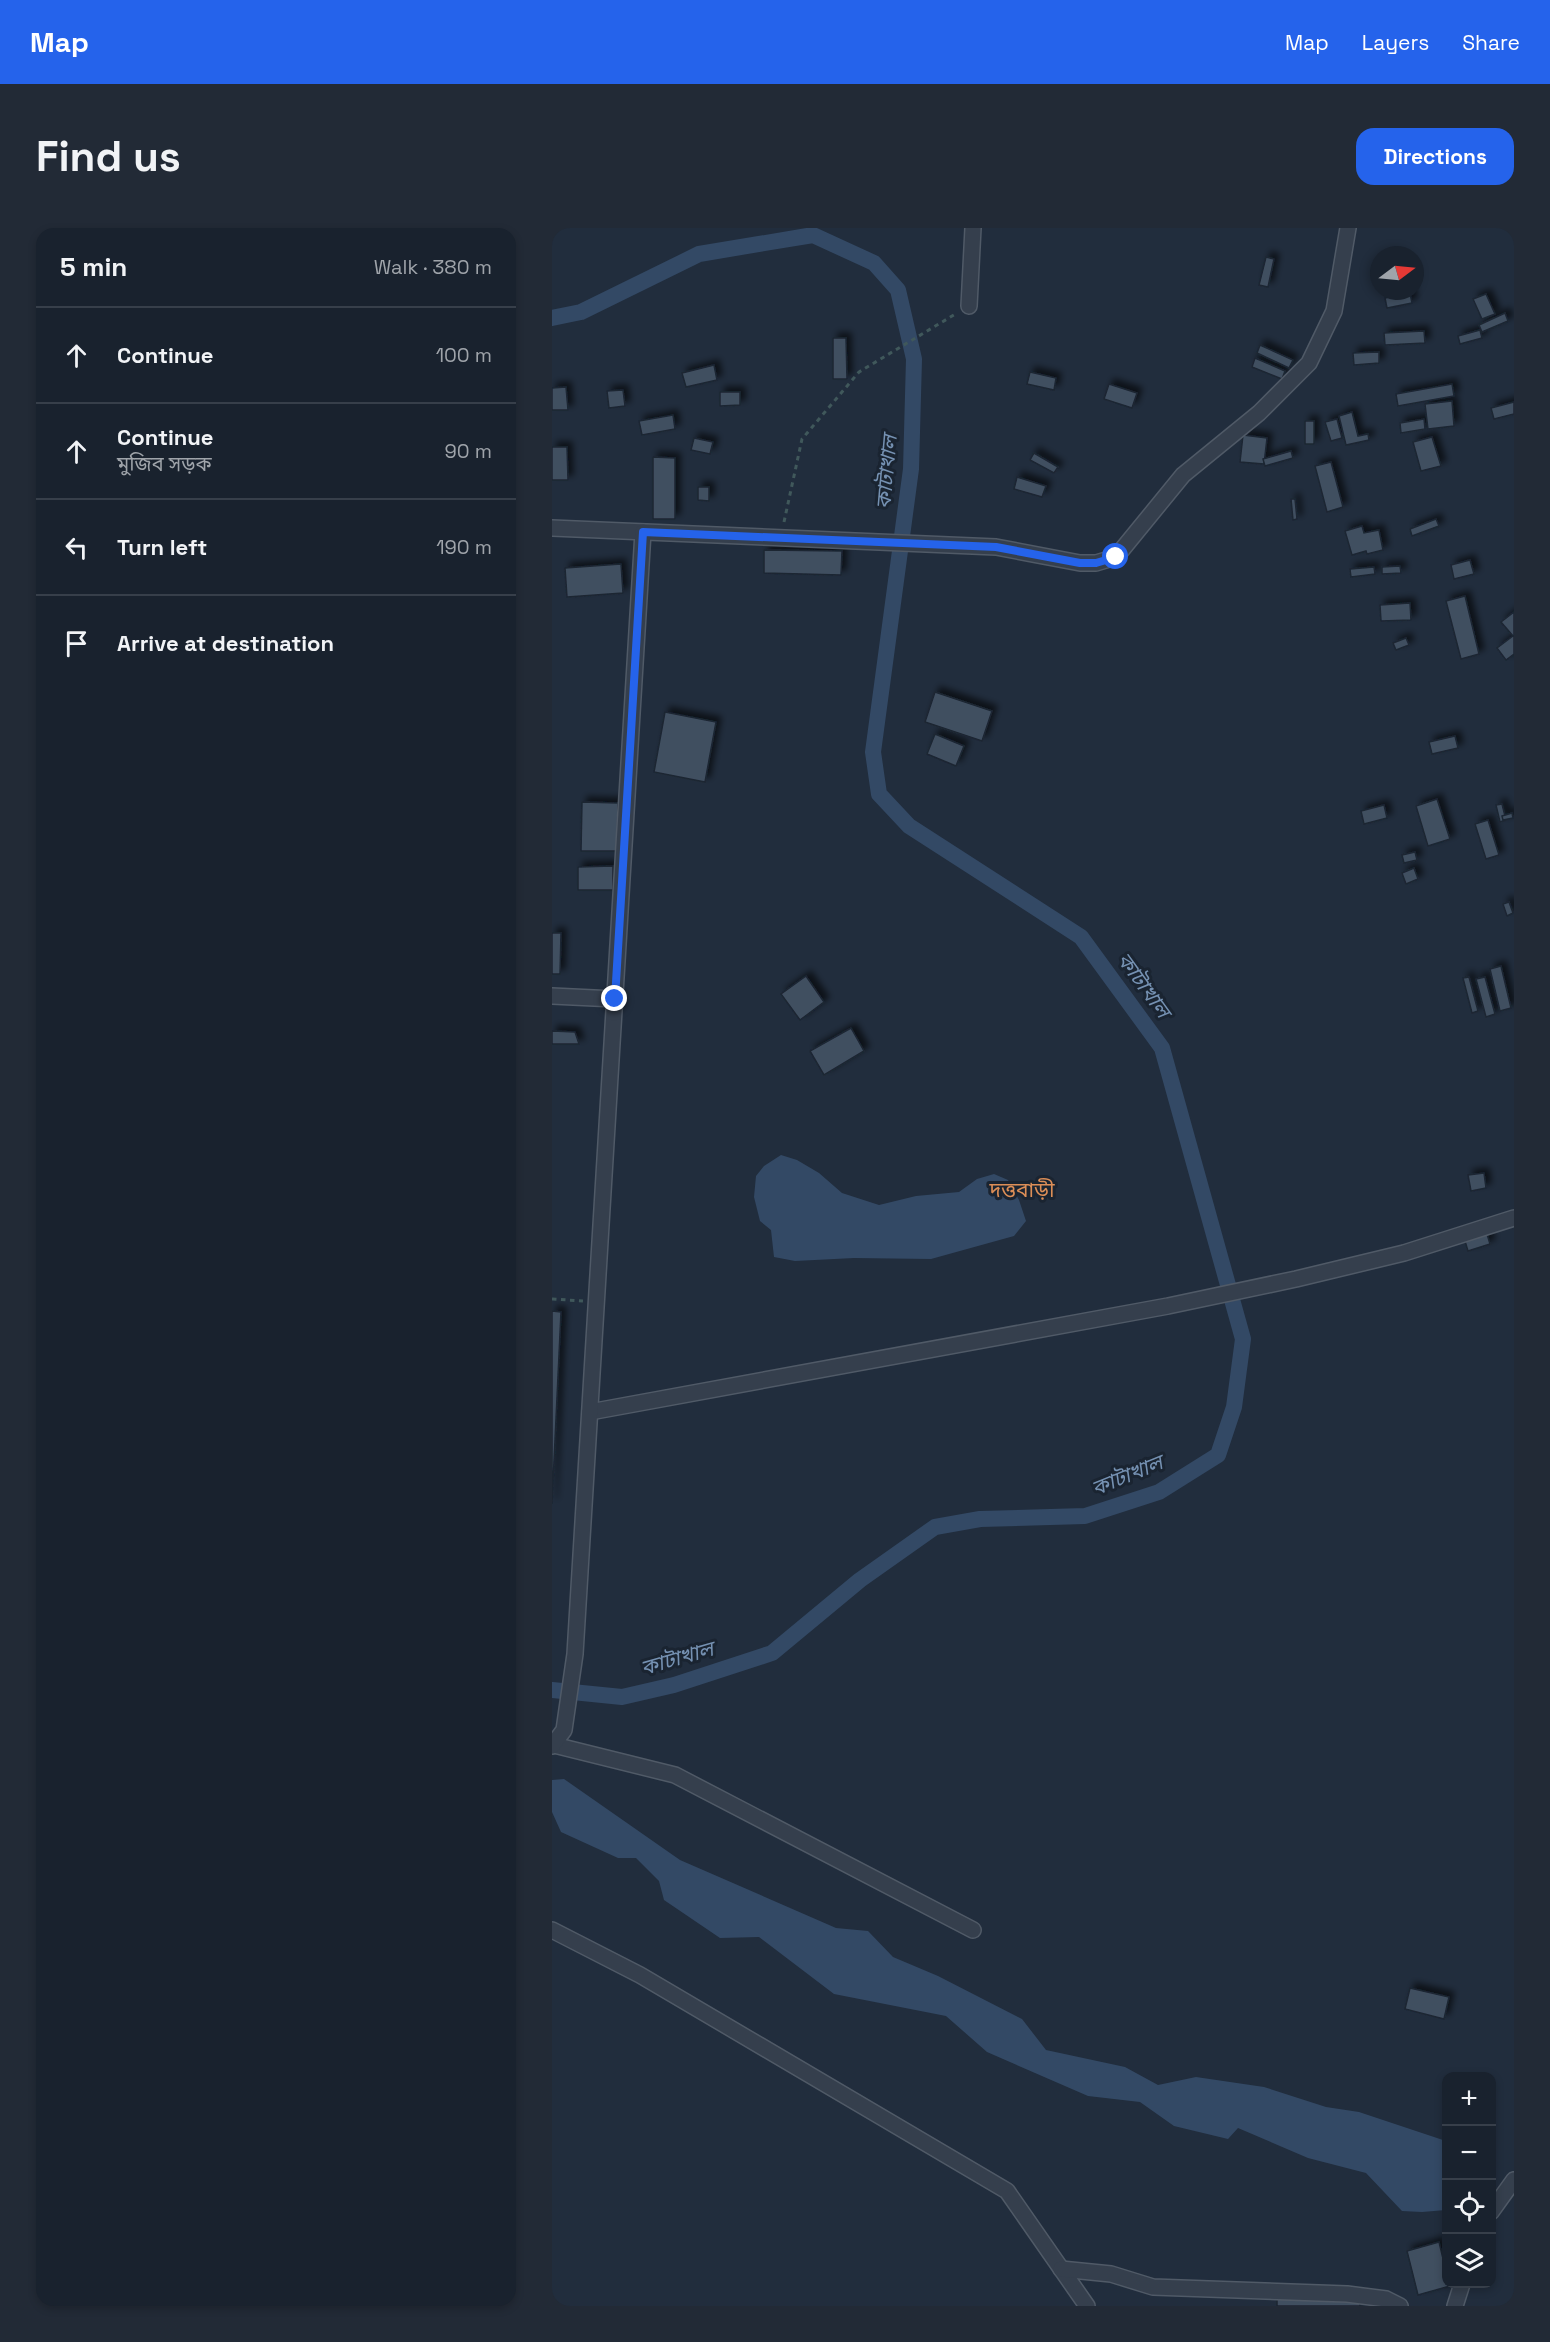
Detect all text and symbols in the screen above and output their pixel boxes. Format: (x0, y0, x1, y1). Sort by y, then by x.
text: Map (30, 24, 89, 60)
text: Map (1285, 29, 1329, 56)
text: Layers (1362, 29, 1429, 56)
text: Share (1462, 29, 1520, 56)
button: Directions (1356, 128, 1514, 185)
text: Find us (36, 130, 181, 183)
north arrow (1370, 246, 1424, 300)
text: 5 min (60, 250, 127, 284)
text: Walk · 380 m (374, 254, 492, 280)
icon: ahead (60, 339, 93, 372)
text: Continue (117, 341, 213, 369)
text: 100 m (436, 342, 492, 368)
text: Continue (117, 423, 213, 451)
water label: কাটাখাল (869, 430, 903, 510)
icon: ahead (60, 435, 93, 468)
text: 90 m (445, 438, 492, 464)
text: মুজিব সড়ক (117, 451, 212, 477)
icon: left (60, 531, 93, 564)
text: Turn left (117, 533, 207, 561)
text: 190 m (436, 534, 492, 560)
route start (1102, 543, 1128, 569)
icon: arrive (60, 627, 93, 660)
text: Arrive at destination (117, 629, 334, 657)
water label: কাটাখাল (1111, 947, 1179, 1026)
route end (601, 985, 627, 1011)
district label: দত্তবাড়ী (988, 1176, 1055, 1203)
water label: কাটাখাল (1087, 1447, 1170, 1501)
water label: কাটাখাল (638, 1634, 720, 1681)
map controls (1442, 2072, 1496, 2288)
button: + (1442, 2072, 1496, 2126)
button: − (1442, 2126, 1496, 2180)
button: locate (1442, 2180, 1496, 2234)
button: layers (1442, 2234, 1496, 2288)

